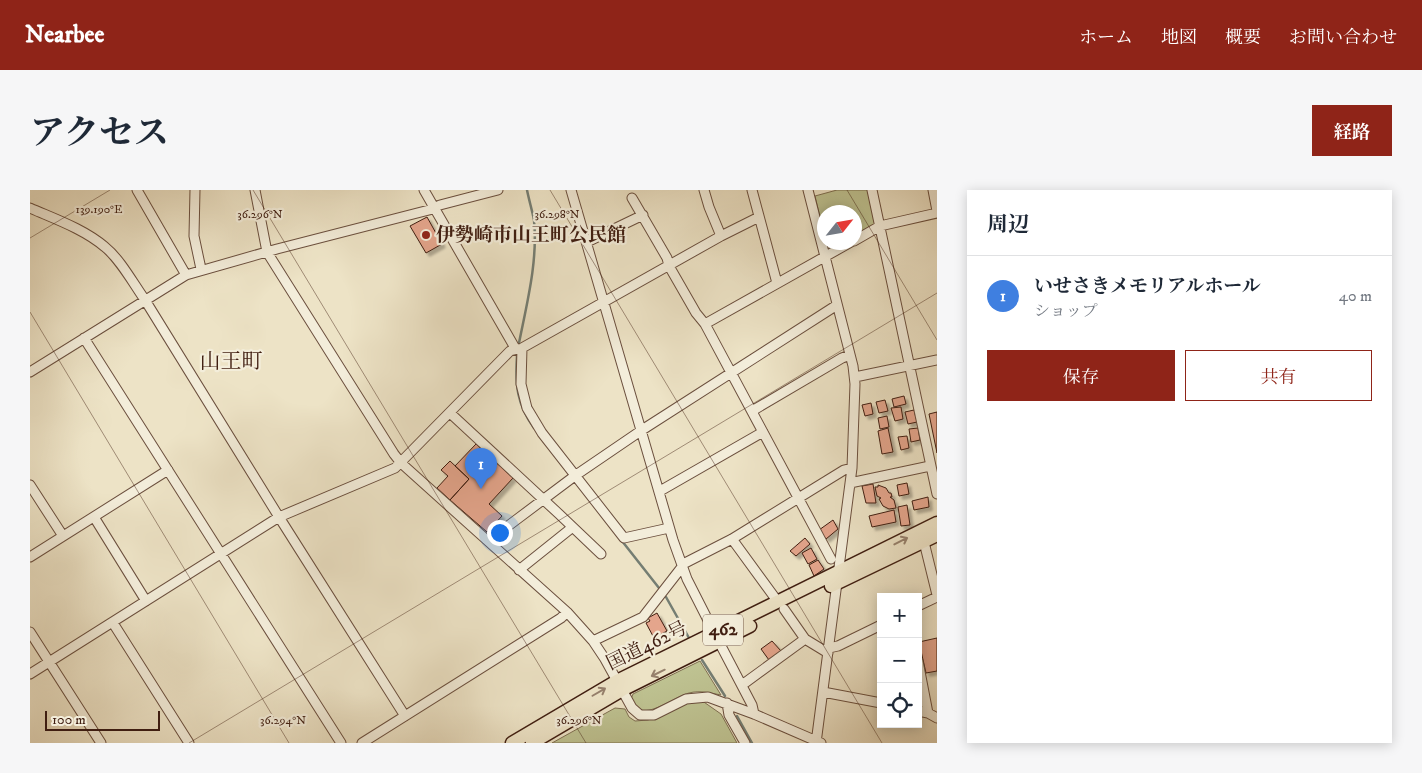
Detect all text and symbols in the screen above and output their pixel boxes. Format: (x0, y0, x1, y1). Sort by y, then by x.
text: Nearbee (25, 20, 104, 50)
text: ホーム (1079, 27, 1133, 49)
text: 地図 (1161, 27, 1197, 49)
text: 概要 (1225, 27, 1261, 49)
text: お問い合わせ (1289, 27, 1397, 49)
button: 経路 (1312, 105, 1392, 156)
text: アクセス (30, 112, 169, 156)
text: 139.190°E (76, 202, 123, 217)
north arrow (817, 205, 862, 250)
text: 36.296°N (237, 207, 283, 222)
text: 36.298°N (534, 207, 580, 222)
text: 周辺 (987, 212, 1029, 238)
place label: 伊勢崎市山王町公民館 (436, 224, 626, 247)
marker: 伊勢崎市山王町公民館 (420, 229, 432, 241)
text: いせさきメモリアルホール (1034, 275, 1261, 298)
text: 1 (1000, 286, 1006, 306)
text: 40 m (1339, 286, 1372, 306)
text: ショップ (1034, 301, 1098, 321)
district label: 山王町 (200, 349, 263, 375)
button: 保存 (987, 350, 1175, 401)
button: 共有 (1185, 350, 1372, 401)
pin: 1 (465, 448, 497, 489)
your location (487, 520, 513, 546)
one-way arrow (894, 536, 909, 546)
map controls (877, 593, 922, 728)
button: + (877, 593, 922, 638)
road number: 462 (703, 614, 743, 646)
street label: 国道462号 (603, 617, 691, 675)
button: − (877, 638, 922, 683)
one-way arrow (651, 669, 666, 678)
button: locate (877, 683, 922, 728)
one-way arrow (592, 686, 606, 696)
scale bar (45, 708, 160, 731)
text: 100 m (52, 711, 86, 729)
text: 36.294°N (260, 713, 306, 728)
text: 36.296°N (556, 713, 602, 728)

